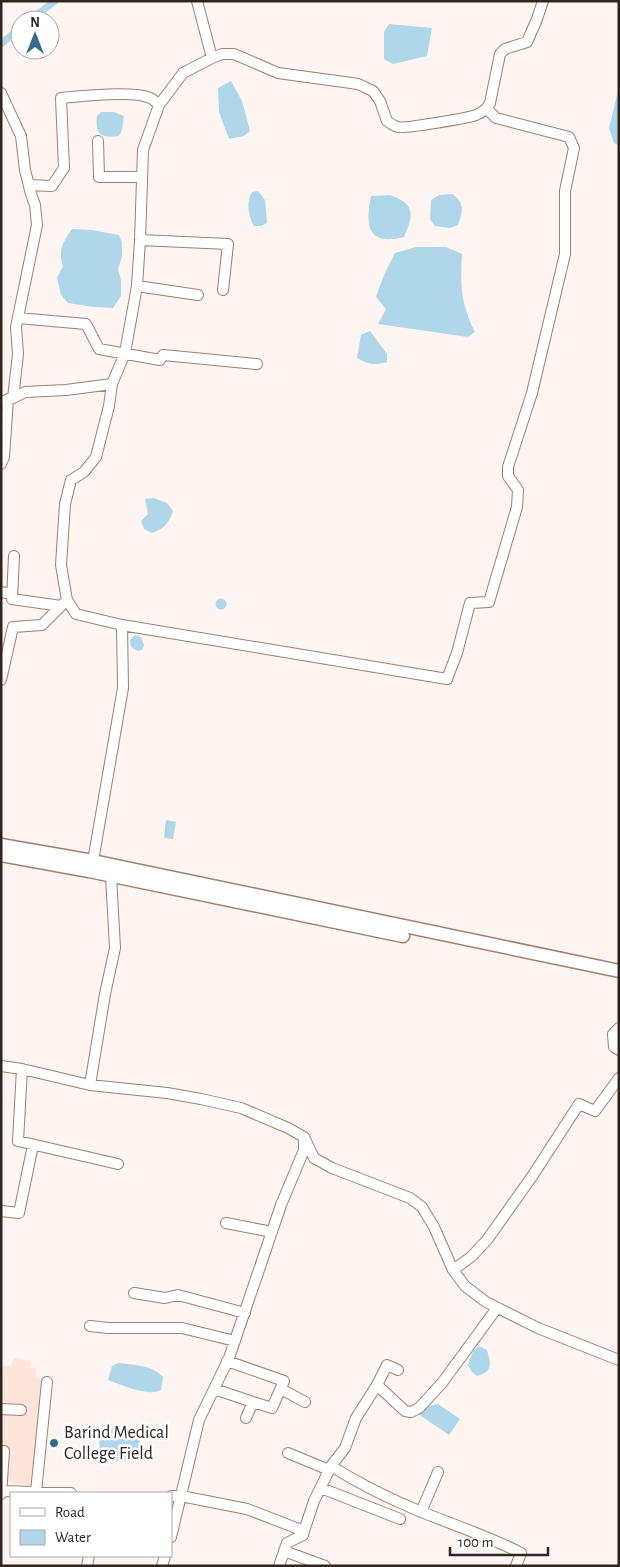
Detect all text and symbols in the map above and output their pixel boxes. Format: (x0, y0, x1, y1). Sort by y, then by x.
north arrow (10, 10, 60, 60)
text: N (30, 16, 40, 30)
place label: Barind Medical College Field (64, 1424, 169, 1463)
marker: Barind Medical College Field (48, 1437, 60, 1449)
legend (10, 1492, 172, 1557)
text: Road (55, 1505, 85, 1520)
scale bar (450, 1524, 548, 1556)
text: Water (55, 1530, 91, 1545)
text: 100 m (458, 1535, 493, 1550)

